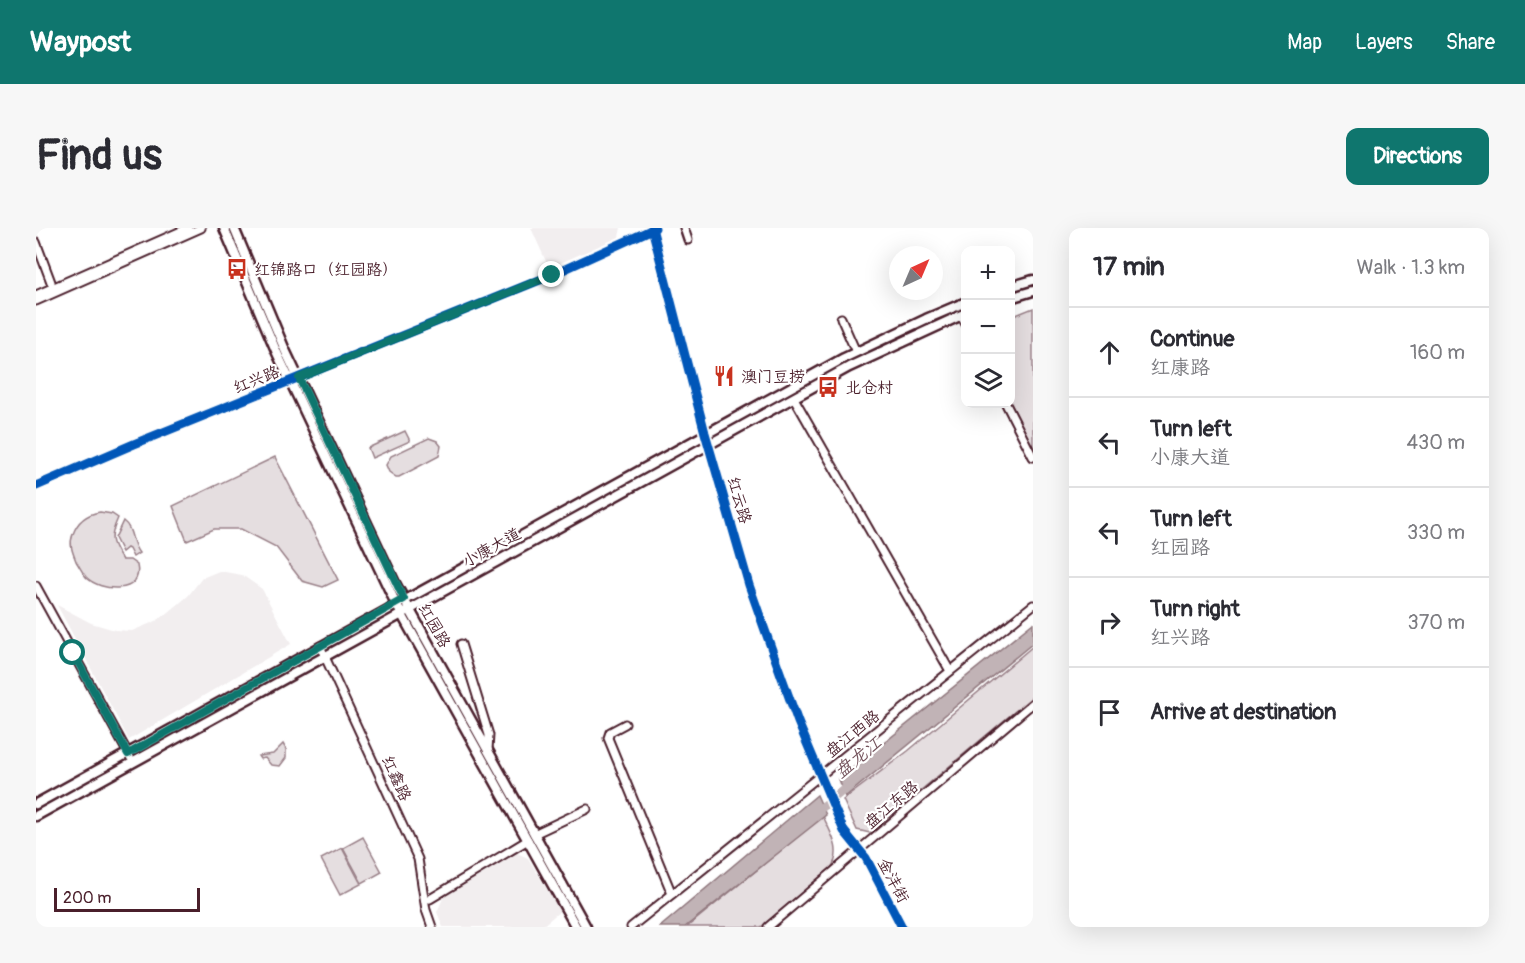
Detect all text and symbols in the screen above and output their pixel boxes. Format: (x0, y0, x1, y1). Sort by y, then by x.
text: Waypost (30, 25, 131, 60)
text: Map (1287, 29, 1322, 56)
text: Layers (1355, 29, 1413, 56)
text: Share (1446, 29, 1495, 56)
button: Directions (1346, 128, 1489, 185)
text: Find us (36, 130, 162, 182)
north arrow (889, 246, 943, 300)
map controls (961, 246, 1015, 408)
button: + (961, 246, 1015, 300)
text: 17 min (1093, 251, 1165, 283)
text: Walk · 1.3 km (1357, 255, 1465, 280)
bus stop icon: 红锦路口（红园路） (225, 257, 249, 281)
place label: 红锦路口（红园路） (254, 260, 398, 280)
route end (538, 261, 564, 287)
button: − (961, 300, 1015, 354)
text: Continue (1150, 325, 1234, 353)
icon: ahead (1093, 336, 1126, 369)
text: 160 m (1410, 340, 1465, 365)
button: layers (961, 354, 1015, 408)
text: 红康路 (1150, 355, 1210, 380)
street label: 红兴路 (230, 362, 282, 398)
restaurant icon: 澳门豆捞 (712, 364, 736, 388)
place label: 澳门豆捞 (741, 367, 805, 387)
bus stop icon: 北仓村 (816, 375, 840, 399)
place label: 北仓村 (845, 378, 893, 398)
text: Turn left (1150, 415, 1232, 443)
icon: left (1093, 426, 1126, 459)
text: 430 m (1406, 430, 1465, 455)
text: 小康大道 (1150, 445, 1230, 470)
street label: 红云路 (723, 474, 755, 526)
text: Turn left (1150, 505, 1232, 533)
icon: left (1093, 516, 1126, 549)
text: 330 m (1407, 520, 1465, 545)
street label: 小康大道 (459, 524, 524, 572)
text: 红园路 (1150, 535, 1210, 560)
text: Turn right (1150, 595, 1240, 623)
street label: 红园路 (414, 600, 455, 651)
icon: right (1093, 606, 1126, 639)
text: 370 m (1408, 610, 1465, 635)
text: 红兴路 (1150, 625, 1210, 650)
route start (59, 639, 85, 665)
icon: arrive (1093, 696, 1126, 729)
text: Arrive at destination (1150, 698, 1336, 726)
street label: 盘江西路 (821, 706, 884, 762)
water label: 盘龙江 (830, 731, 887, 783)
street label: 红鑫路 (377, 752, 415, 804)
street label: 盘江东路 (861, 777, 923, 833)
street label: 金沣街 (873, 855, 913, 906)
scale bar (54, 885, 200, 912)
text: 200 m (63, 888, 111, 908)

